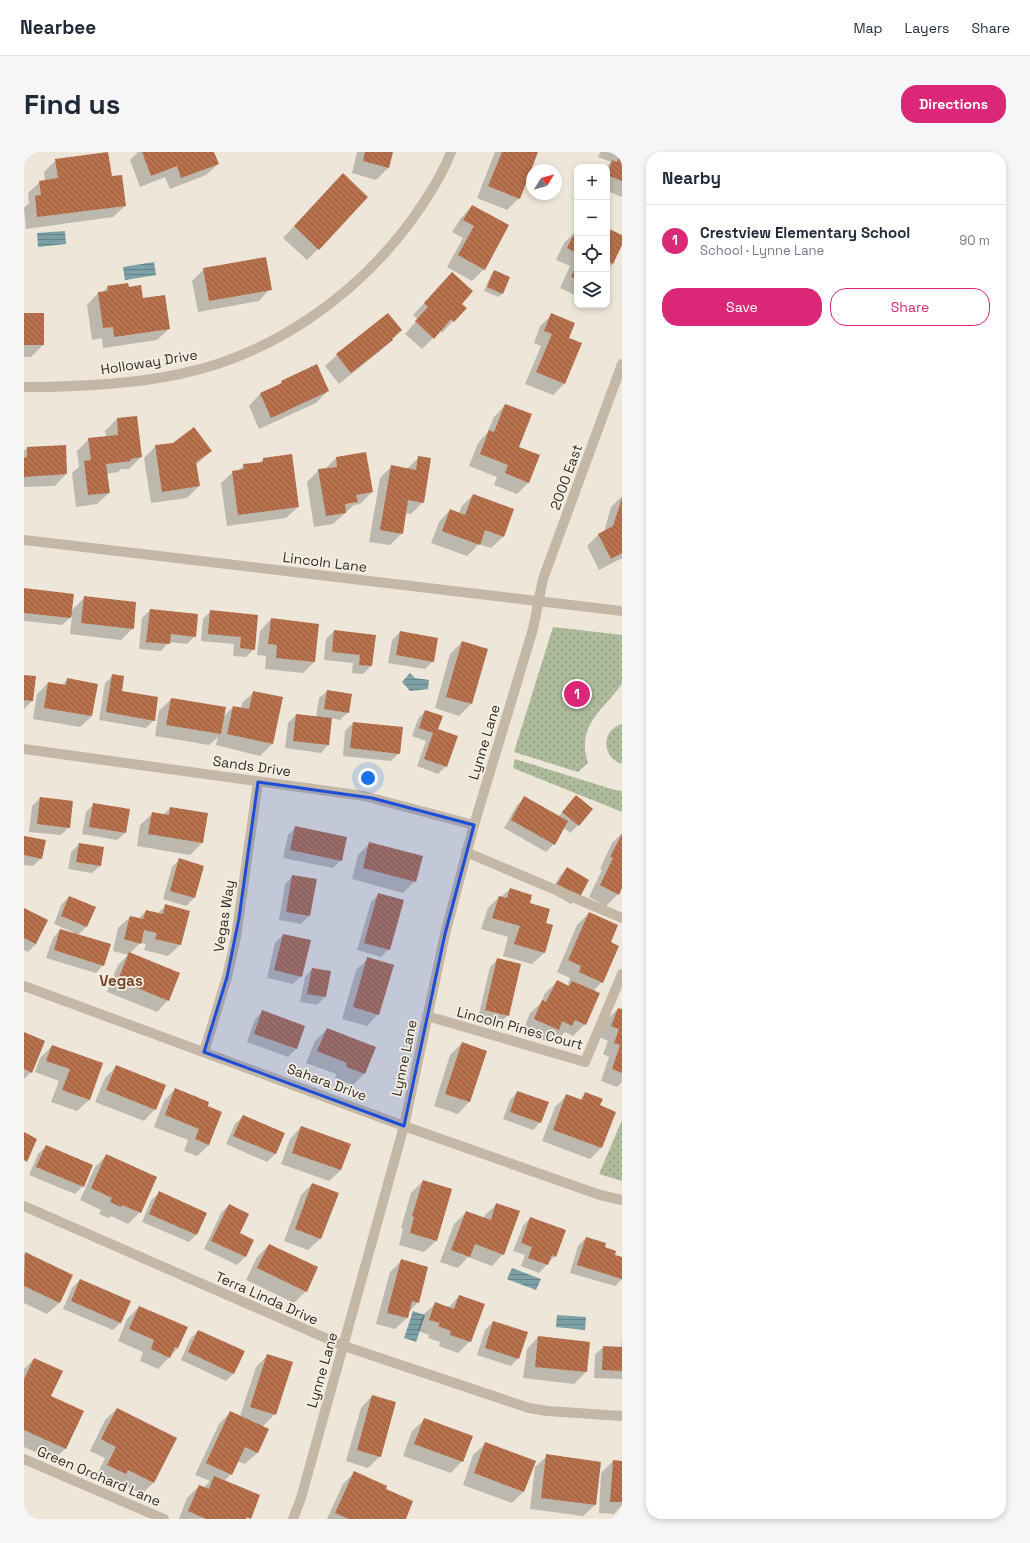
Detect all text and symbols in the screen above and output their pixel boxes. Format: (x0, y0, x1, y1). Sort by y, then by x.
text: Nearbee (20, 15, 96, 40)
text: Map (853, 19, 883, 37)
text: Layers (905, 19, 949, 37)
text: Share (971, 19, 1010, 37)
button: Directions (901, 85, 1006, 123)
text: Find us (24, 86, 121, 122)
north arrow (526, 164, 562, 200)
map controls (574, 164, 610, 308)
button: + (574, 164, 610, 200)
text: Nearby (662, 167, 721, 189)
button: − (574, 200, 610, 236)
text: Crestview Elementary School (700, 223, 910, 242)
text: 1 (672, 232, 678, 249)
text: 90 m (959, 232, 990, 249)
button: locate (574, 236, 610, 272)
text: School · Lynne Lane (700, 242, 824, 259)
button: layers (574, 272, 610, 308)
button: Save (662, 288, 822, 326)
button: Share (830, 288, 990, 326)
street label: Holloway Drive (99, 345, 199, 379)
street label: 2000 East (546, 442, 586, 512)
street label: Lincoln Lane (282, 548, 368, 576)
pin: 1 (564, 679, 590, 709)
street label: Lynne Lane (464, 702, 504, 782)
street label: Sands Drive (212, 752, 292, 780)
your location (358, 768, 378, 788)
street label: Vegas Way (209, 879, 239, 953)
district label: Vegas (99, 971, 143, 990)
street label: Lincoln Pines Court (455, 1002, 585, 1054)
street label: Lynne Lane (387, 1018, 421, 1098)
street label: Sahara Drive (285, 1059, 369, 1105)
street label: Terra Linda Drive (213, 1267, 321, 1329)
street label: Lynne Lane (303, 1330, 341, 1410)
street label: Green Orchard Lane (34, 1442, 164, 1510)

